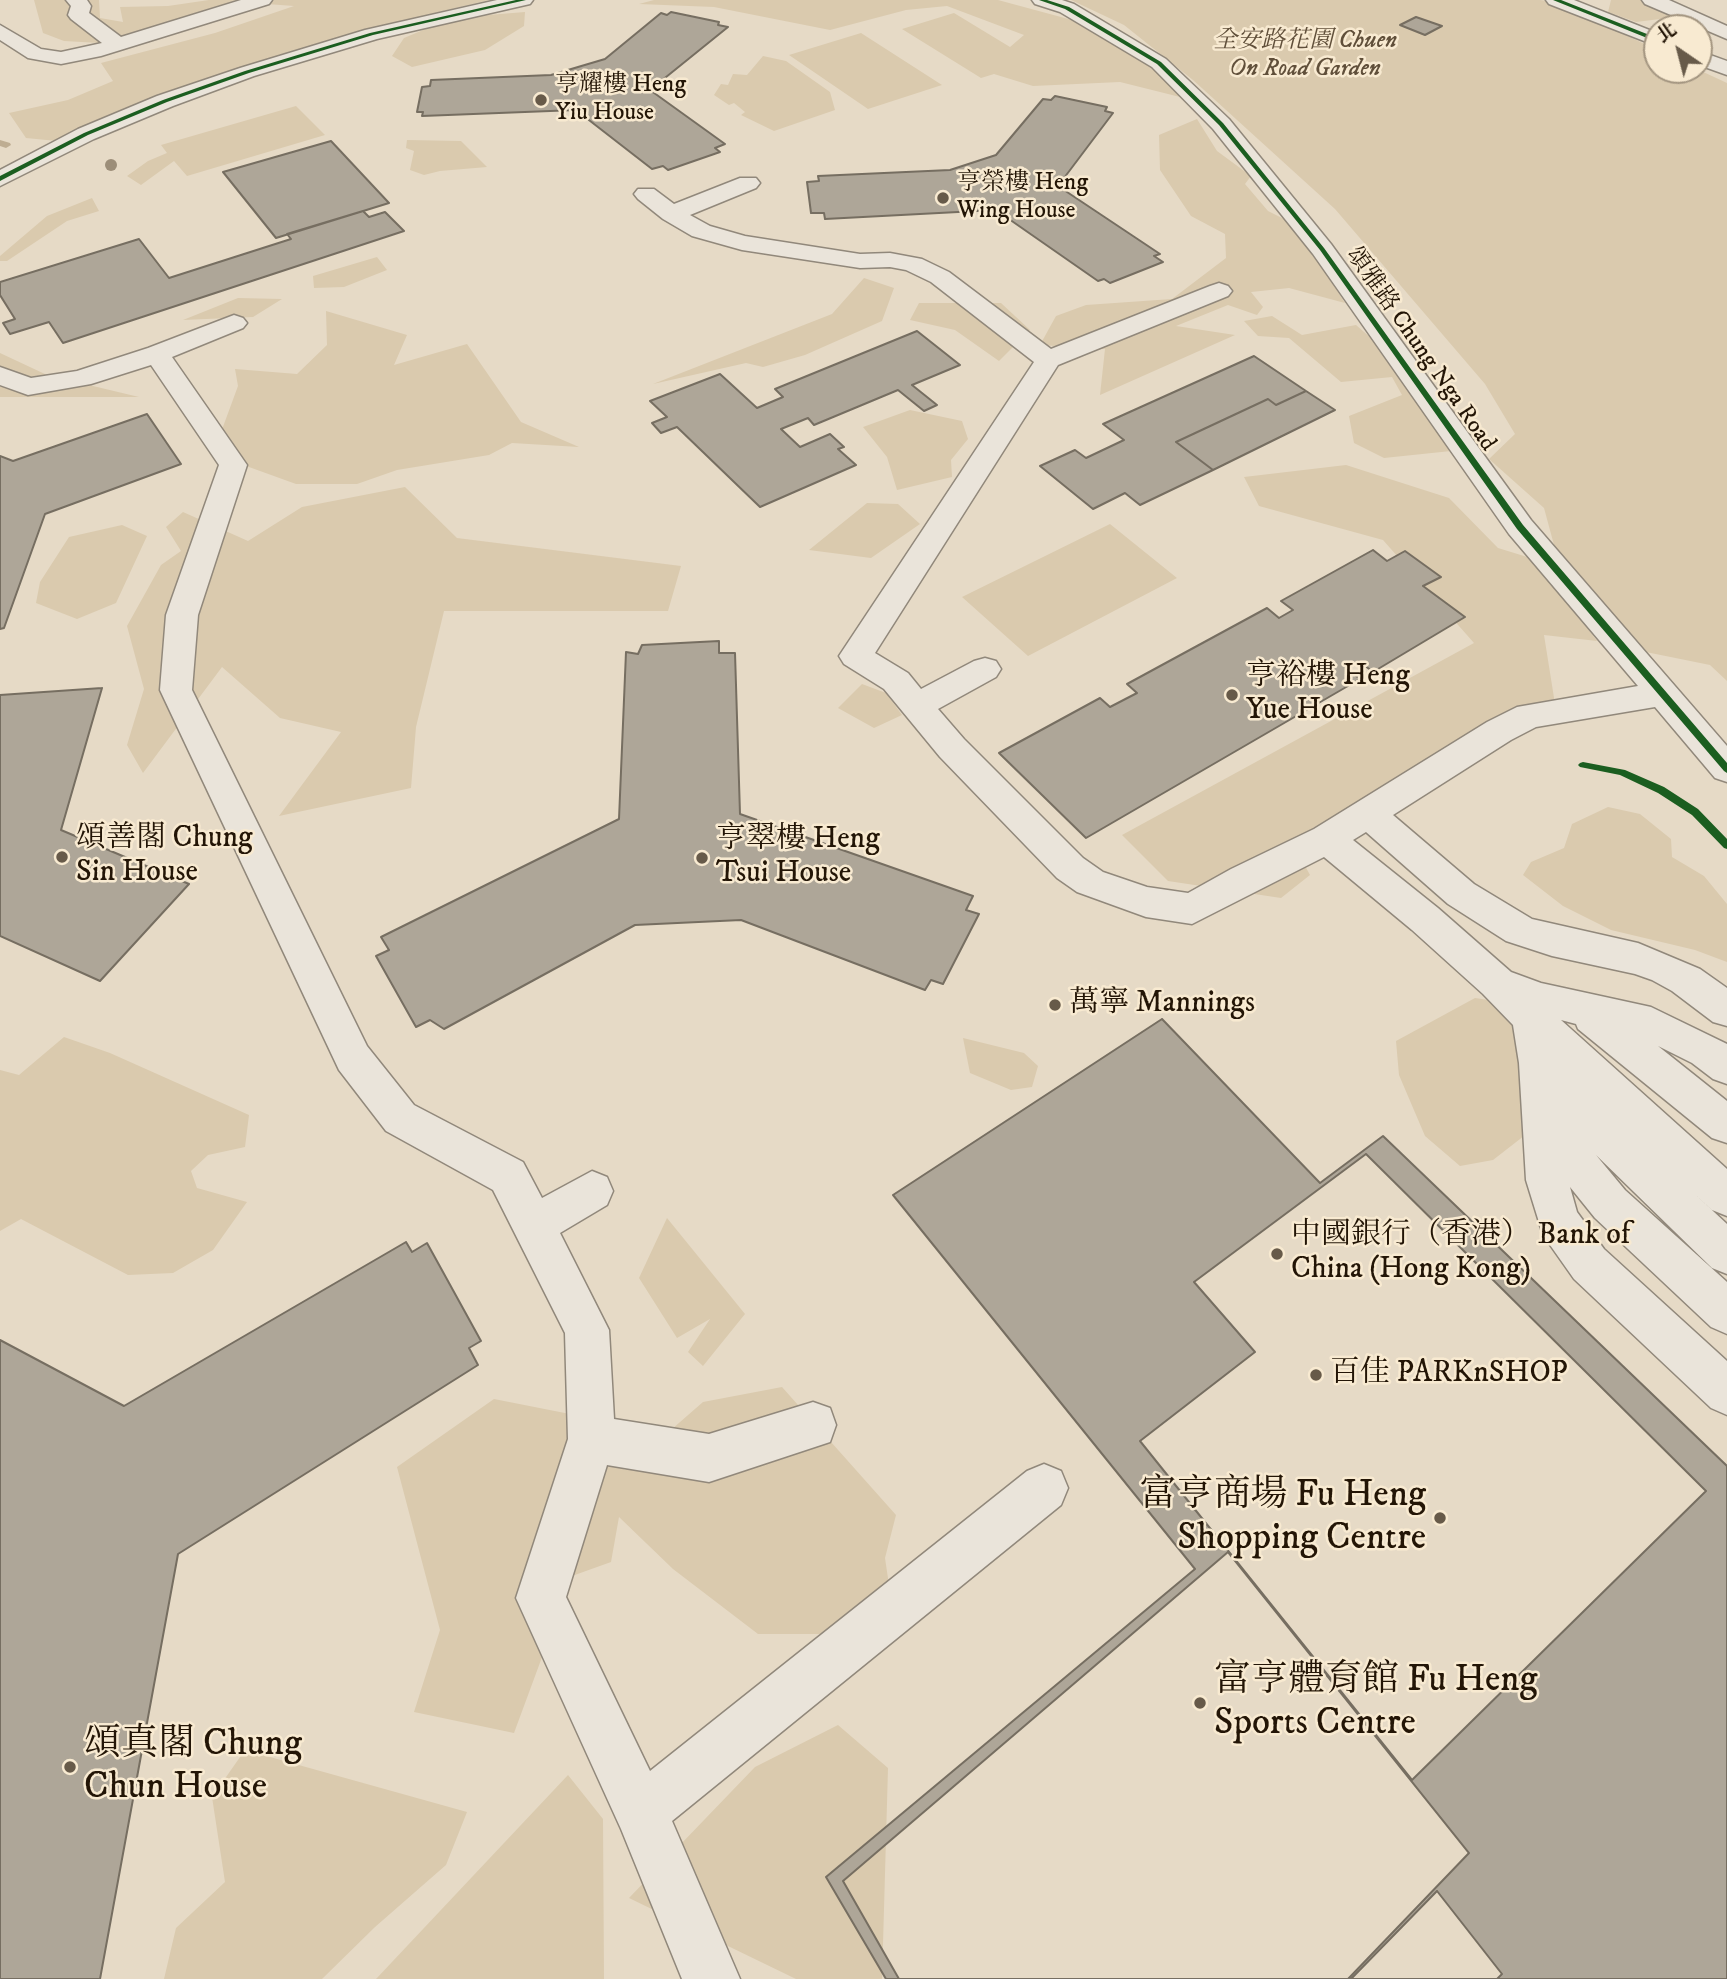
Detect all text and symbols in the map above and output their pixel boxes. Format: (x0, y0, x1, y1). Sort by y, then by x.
north arrow (1643, 14, 1713, 84)
text: 北 (1652, 18, 1681, 48)
park label: 全安路花園 Chuen On Road Garden (1213, 28, 1397, 84)
place label: 亨耀樓 Heng Yiu House (555, 72, 686, 128)
marker: 亨耀樓 Heng Yiu House (533, 92, 549, 108)
place label: 亨榮樓 Heng Wing House (957, 170, 1088, 226)
marker: 亨榮樓 Heng Wing House (935, 190, 951, 206)
street label: 頌雅路 Chung Nga Road (1339, 242, 1501, 458)
place label: 亨裕樓 Heng Yue House (1246, 660, 1410, 730)
marker: 亨裕樓 Heng Yue House (1224, 687, 1240, 703)
place label: 頌善閣 Chung Sin House (76, 822, 253, 892)
place label: 亨翠樓 Heng Tsui House (716, 823, 880, 894)
marker: 頌善閣 Chung Sin House (54, 849, 70, 865)
marker: 亨翠樓 Heng Tsui House (694, 850, 710, 866)
place label: 萬寧 Mannings (1069, 987, 1255, 1023)
marker: 萬寧 Mannings (1047, 997, 1063, 1013)
place label: 中國銀行（香港） Bank of China (Hong Kong) (1291, 1219, 1630, 1290)
marker: 中國銀行（香港） Bank of China (Hong Kong) (1269, 1246, 1285, 1262)
place label: 百佳 PARKnSHOP (1330, 1357, 1568, 1393)
marker: 百佳 PARKnSHOP (1308, 1367, 1324, 1383)
place label: 富亨商場 Fu Heng Shopping Centre (1139, 1475, 1426, 1562)
marker: 富亨商場 Fu Heng Shopping Centre (1432, 1510, 1448, 1526)
place label: 富亨體育館 Fu Heng Sports Centre (1214, 1660, 1538, 1747)
marker: 富亨體育館 Fu Heng Sports Centre (1192, 1695, 1208, 1711)
place label: 頌真閣 Chung Chun House (84, 1724, 302, 1811)
marker: 頌真閣 Chung Chun House (62, 1759, 78, 1775)

